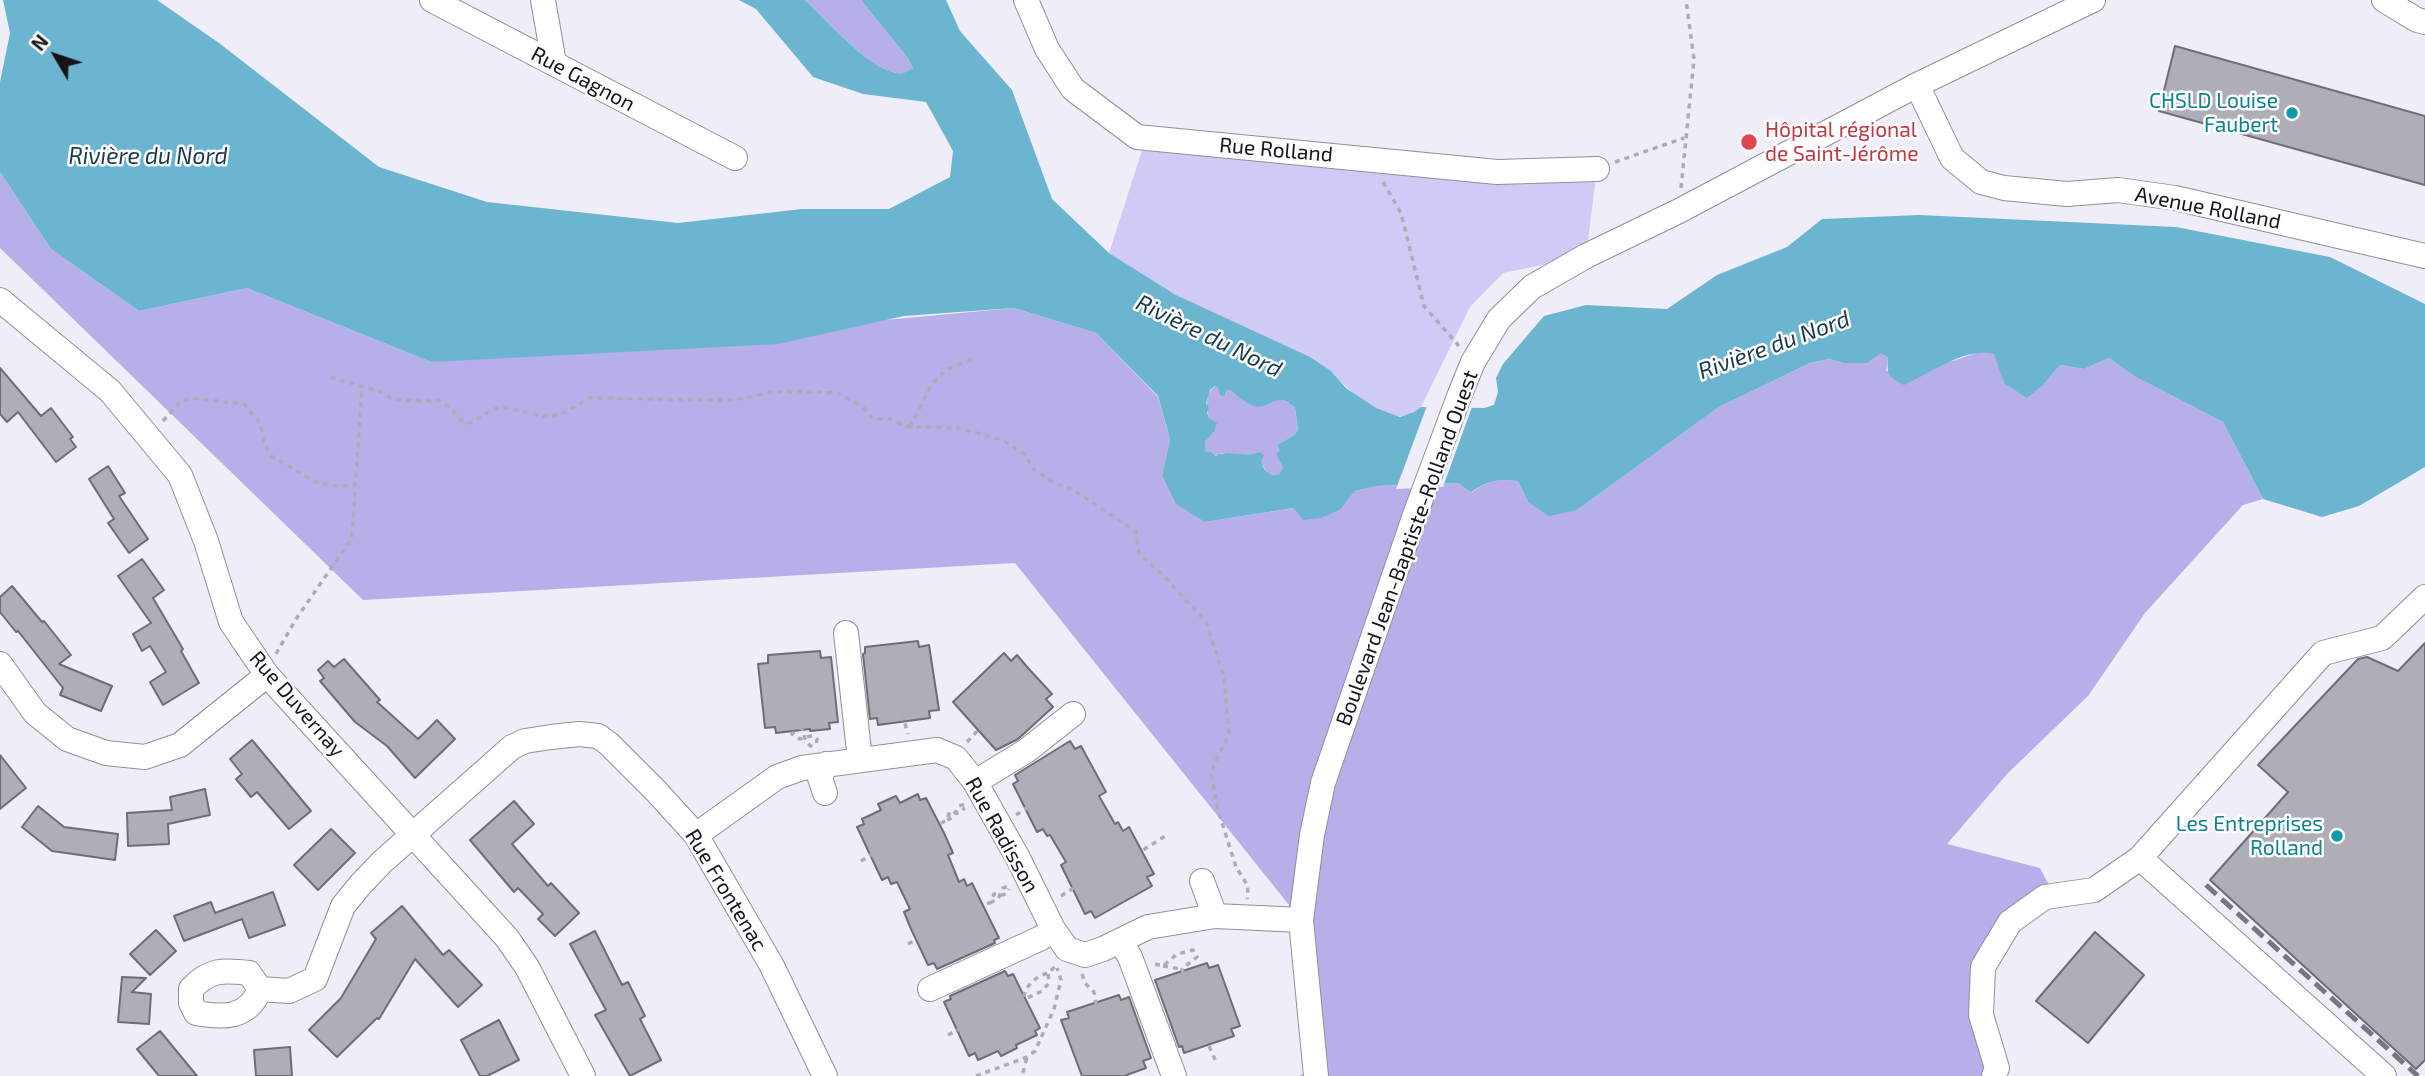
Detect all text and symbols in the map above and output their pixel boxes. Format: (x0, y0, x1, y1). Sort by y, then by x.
north arrow (21, 21, 91, 91)
text: N (26, 30, 53, 55)
street label: Rue Gagnon (527, 41, 639, 117)
place label: CHSLD Louise Faubert (2149, 88, 2278, 138)
marker: CHSLD Louise Faubert (2284, 105, 2300, 121)
place label: Hôpital régional de Saint-Jérôme (1765, 117, 1918, 167)
street label: Rue Rolland (1218, 132, 1334, 168)
marker: Hôpital régional de Saint-Jérôme (1739, 132, 1759, 152)
water label: Rivière du Nord (68, 142, 228, 170)
street label: Avenue Rolland (2133, 182, 2283, 234)
water label: Rivière du Nord (1131, 289, 1287, 383)
water label: Rivière du Nord (1695, 305, 1853, 385)
street label: Boulevard Jean-Baptiste-Rolland Ouest (1331, 367, 1483, 729)
street label: Rue Duvernay (244, 646, 350, 762)
street label: Rue Radisson (960, 773, 1044, 897)
place label: Les Entreprises Rolland (2176, 811, 2323, 861)
street label: Rue Frontenac (680, 825, 772, 955)
marker: Les Entreprises Rolland (2329, 828, 2345, 844)

